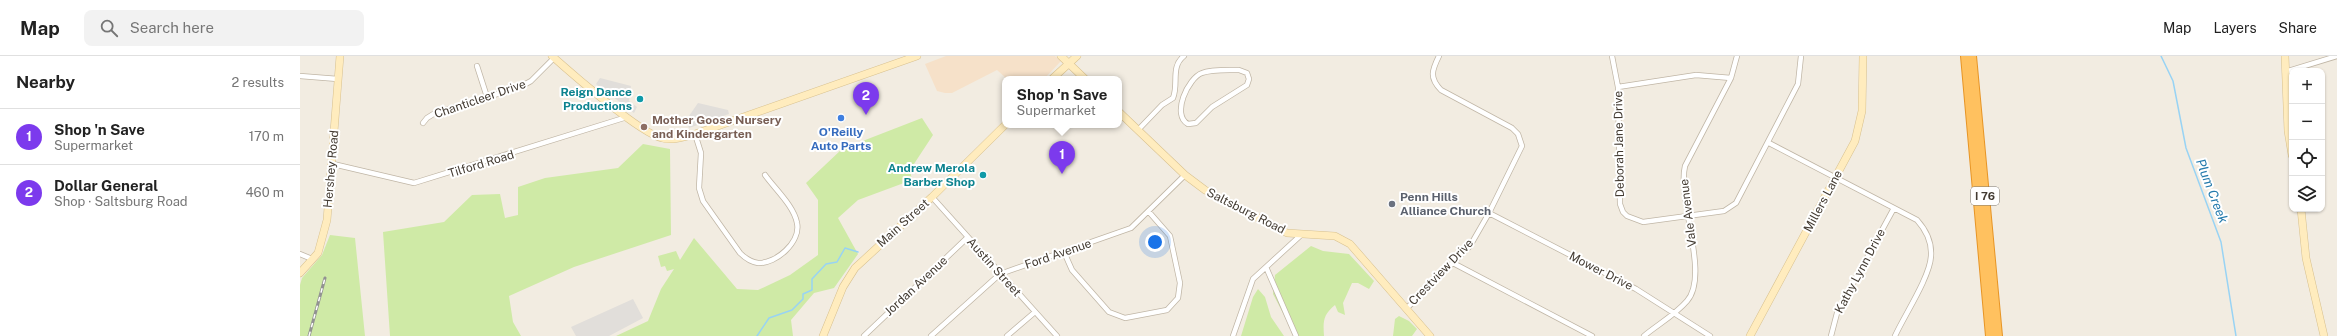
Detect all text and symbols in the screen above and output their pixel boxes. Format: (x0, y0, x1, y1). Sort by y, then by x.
search box (84, 10, 364, 46)
text: Map (20, 17, 60, 39)
icon: search (98, 17, 120, 39)
text: Search here (130, 19, 214, 36)
text: Map (2163, 20, 2191, 36)
text: Layers (2213, 20, 2257, 36)
text: Share (2279, 20, 2317, 36)
map controls (2289, 68, 2325, 212)
button: + (2289, 68, 2325, 104)
text: Nearby (16, 72, 75, 92)
text: 2 results (232, 75, 284, 90)
popup (1002, 76, 1122, 128)
street label: Chanticleer Drive (432, 77, 528, 121)
pin: 2 (853, 82, 879, 115)
place label: Reign Dance Productions (560, 85, 632, 113)
text: Shop 'n Save (1017, 86, 1107, 103)
street label: Deborah Jane Drive (1611, 90, 1627, 197)
marker: Reign Dance Productions (635, 94, 645, 104)
text: Supermarket (1017, 103, 1096, 118)
button: − (2289, 104, 2325, 140)
place label: Mother Goose Nursery and Kindergarten (652, 113, 782, 141)
marker: O'Reilly Auto Parts (836, 113, 846, 123)
text: Shop 'n Save (54, 121, 145, 138)
marker: Mother Goose Nursery and Kindergarten (639, 122, 649, 132)
place label: O'Reilly Auto Parts (811, 125, 871, 153)
text: 1 (26, 129, 32, 144)
text: 170 m (249, 129, 284, 144)
street label: Hershey Road (321, 130, 341, 208)
text: Supermarket (54, 138, 133, 153)
button: locate (2289, 140, 2325, 176)
pin: 1 (1049, 141, 1075, 174)
street label: Tilford Road (446, 147, 516, 181)
water label: Plum Creek (2193, 157, 2231, 225)
place label: Andrew Merola Barber Shop (888, 161, 975, 189)
street label: Millers Lane (1801, 168, 1845, 234)
marker: Andrew Merola Barber Shop (978, 170, 988, 180)
button: layers (2289, 176, 2325, 212)
text: Dollar General (54, 177, 158, 194)
street label: Vale Avenue (1677, 178, 1699, 248)
text: 2 (25, 185, 33, 200)
text: 460 m (245, 185, 284, 200)
street label: Saltsburg Road (1205, 185, 1287, 237)
road number: I 76 (1971, 187, 1999, 205)
place label: Penn Hills Alliance Church (1400, 190, 1491, 218)
text: Shop · Saltsburg Road (54, 194, 188, 209)
street label: Main Street (874, 196, 932, 250)
marker: Penn Hills Alliance Church (1387, 199, 1397, 209)
street label: Kathy Lynn Drive (1832, 226, 1888, 316)
your location (1145, 232, 1165, 252)
street label: Austin Street (964, 235, 1024, 299)
street label: Ford Avenue (1023, 236, 1093, 272)
street label: Crestview Drive (1406, 236, 1476, 308)
street label: Mower Drive (1567, 249, 1635, 293)
street label: Jordan Avenue (882, 253, 950, 319)

